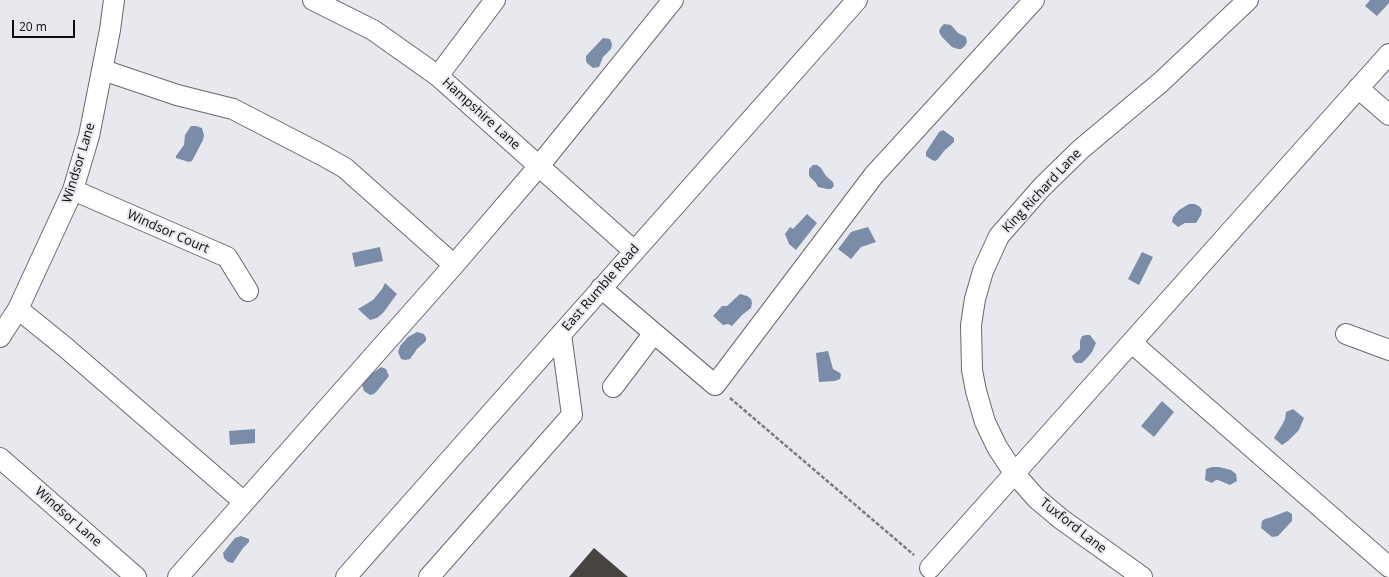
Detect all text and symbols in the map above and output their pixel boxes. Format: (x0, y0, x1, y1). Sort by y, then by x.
scale bar (14, 12, 77, 38)
text: 20 m (19, 18, 47, 35)
street label: Hampshire Lane (439, 75, 523, 153)
street label: Windsor Lane (59, 121, 99, 205)
street label: King Richard Lane (999, 146, 1085, 236)
street label: Windsor Court (125, 207, 211, 257)
street label: East Rumble Road (559, 242, 643, 334)
street label: Windsor Lane (31, 484, 105, 550)
street label: Tuxford Lane (1037, 495, 1109, 557)

